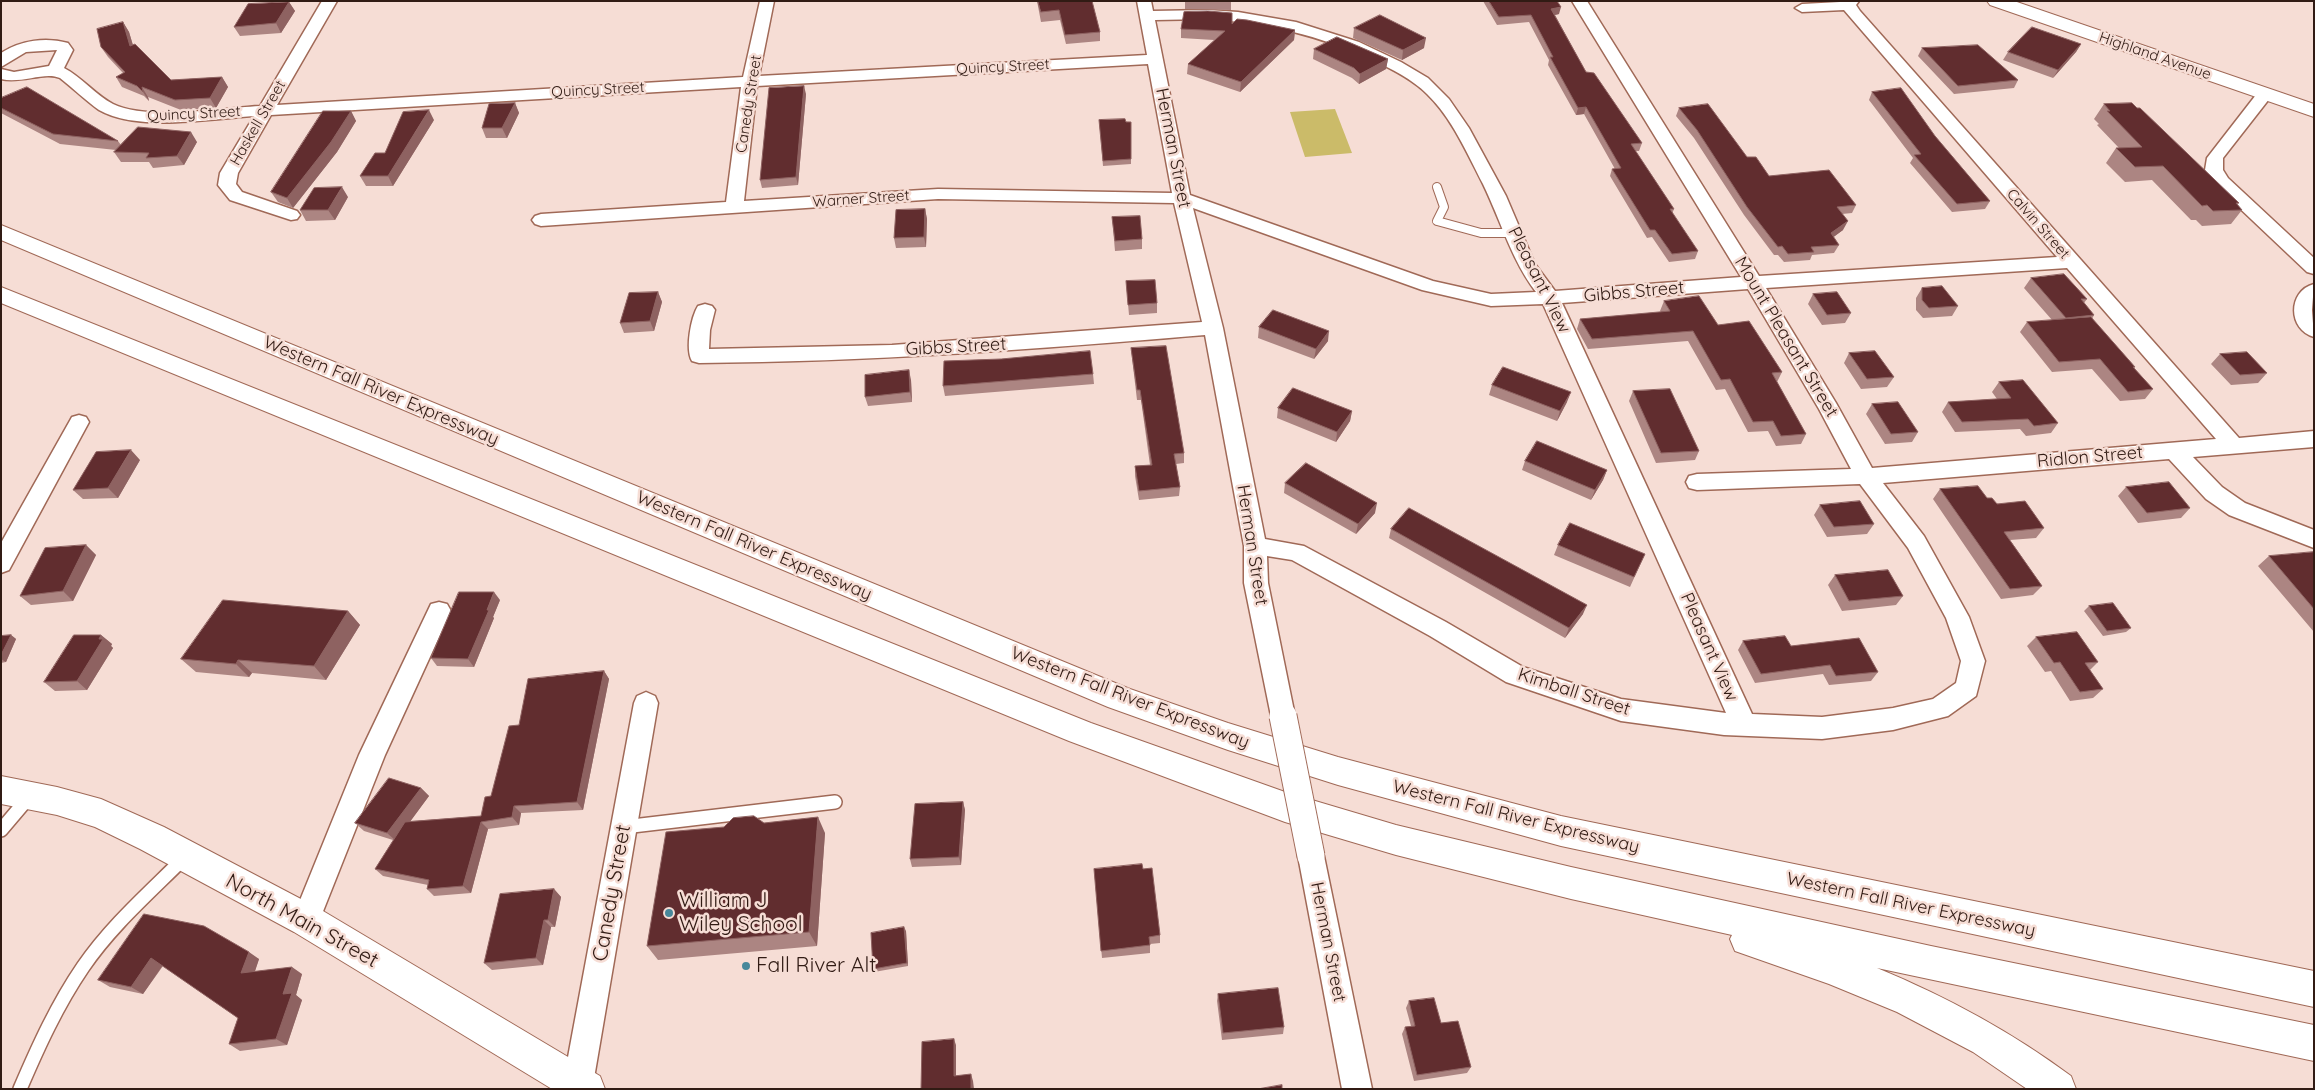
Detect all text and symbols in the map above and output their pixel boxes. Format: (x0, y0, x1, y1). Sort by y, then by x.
street label: Highland Avenue (2096, 28, 2214, 84)
street label: Canedy Street (732, 54, 766, 154)
street label: Quincy Street (956, 56, 1050, 78)
street label: Haskell Street (226, 77, 290, 169)
street label: Quincy Street (551, 79, 645, 101)
street label: Herman Street (1151, 86, 1195, 210)
street label: Quincy Street (147, 103, 241, 125)
street label: Calvin Street (2003, 185, 2073, 263)
street label: Warner Street (812, 187, 910, 211)
street label: Pleasant View (1503, 223, 1575, 337)
street label: Mount Pleasant Street (1730, 253, 1842, 421)
street label: Gibbs Street (1583, 277, 1685, 307)
street label: Western Fall River Expressway (260, 332, 502, 450)
street label: Gibbs Street (905, 334, 1007, 360)
street label: Ridlon Street (2036, 442, 2144, 472)
street label: Herman Street (1232, 483, 1272, 607)
street label: Western Fall River Expressway (633, 487, 875, 605)
street label: Pleasant View (1675, 589, 1743, 705)
street label: Western Fall River Expressway (1008, 642, 1252, 754)
street label: Kimball Street (1515, 664, 1633, 720)
street label: Western Fall River Expressway (1390, 776, 1642, 858)
street label: Canedy Street (588, 823, 636, 963)
street label: Western Fall River Expressway (1785, 868, 2037, 942)
street label: North Main Street (221, 869, 383, 973)
street label: Herman Street (1306, 880, 1350, 1004)
place label: William J Wiley School (679, 888, 803, 938)
marker: William J Wiley School (663, 907, 675, 919)
place label: Fall River Alt (756, 953, 876, 979)
marker: Fall River Alt (740, 960, 752, 972)

